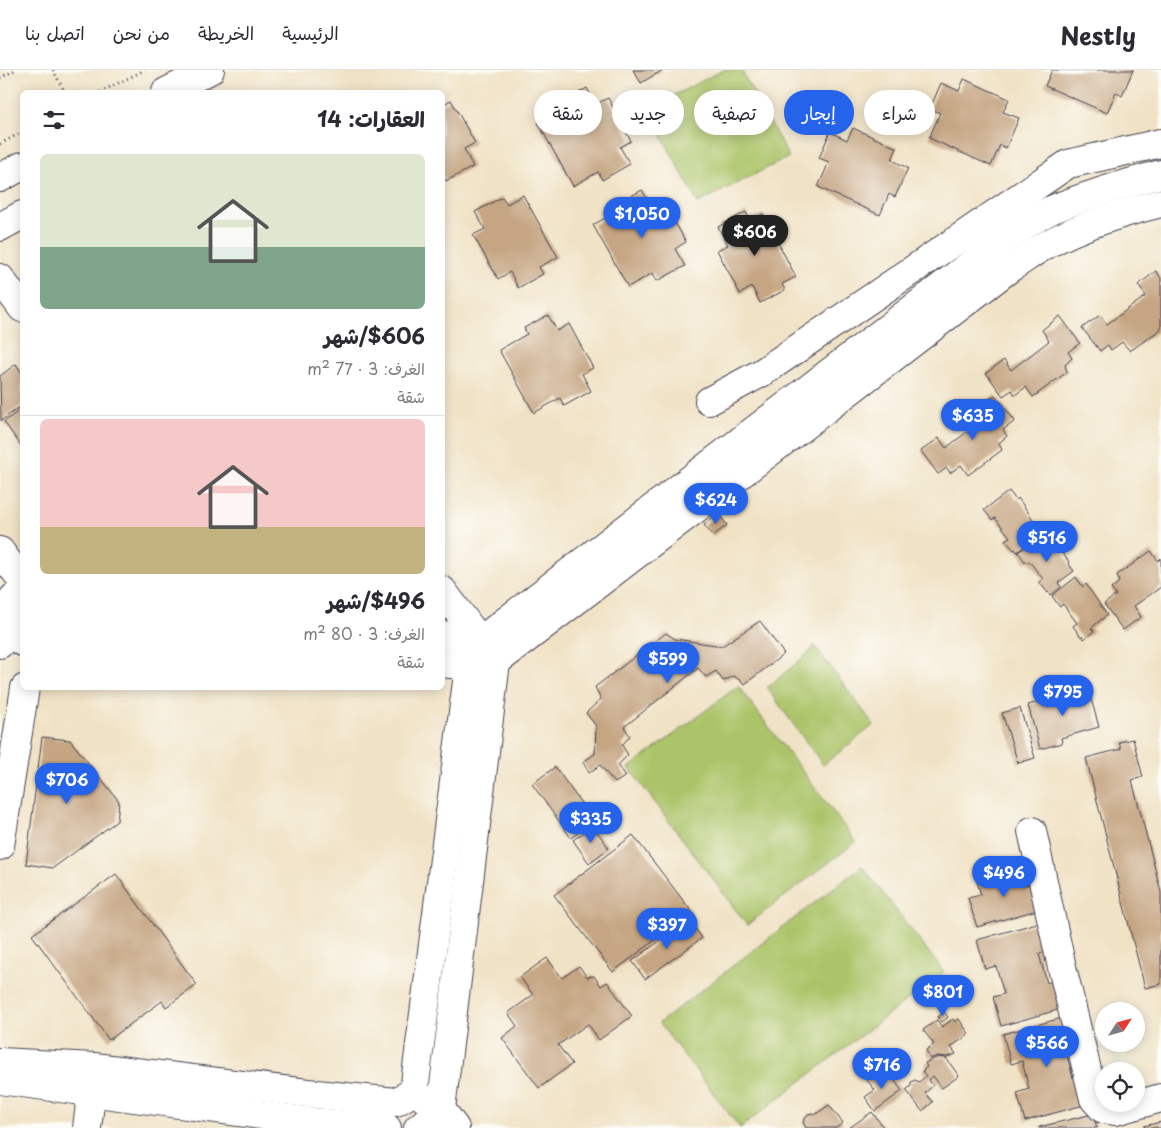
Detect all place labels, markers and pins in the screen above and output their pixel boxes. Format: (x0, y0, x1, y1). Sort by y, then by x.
pin: $1,050 (601, 196, 683, 239)
pin: $606 (725, 214, 785, 257)
pin: $635 (943, 398, 1003, 441)
pin: $624 (686, 482, 746, 525)
pin: $516 (1017, 520, 1077, 563)
pin: $599 (638, 642, 698, 684)
pin: $795 (1033, 674, 1093, 717)
pin: $706 (37, 762, 97, 805)
pin: $335 (561, 802, 621, 844)
pin: $496 (974, 856, 1034, 898)
pin: $397 (637, 908, 697, 950)
pin: $801 (913, 974, 973, 1017)
pin: $566 (1017, 1026, 1077, 1068)
pin: $716 (852, 1048, 912, 1090)

